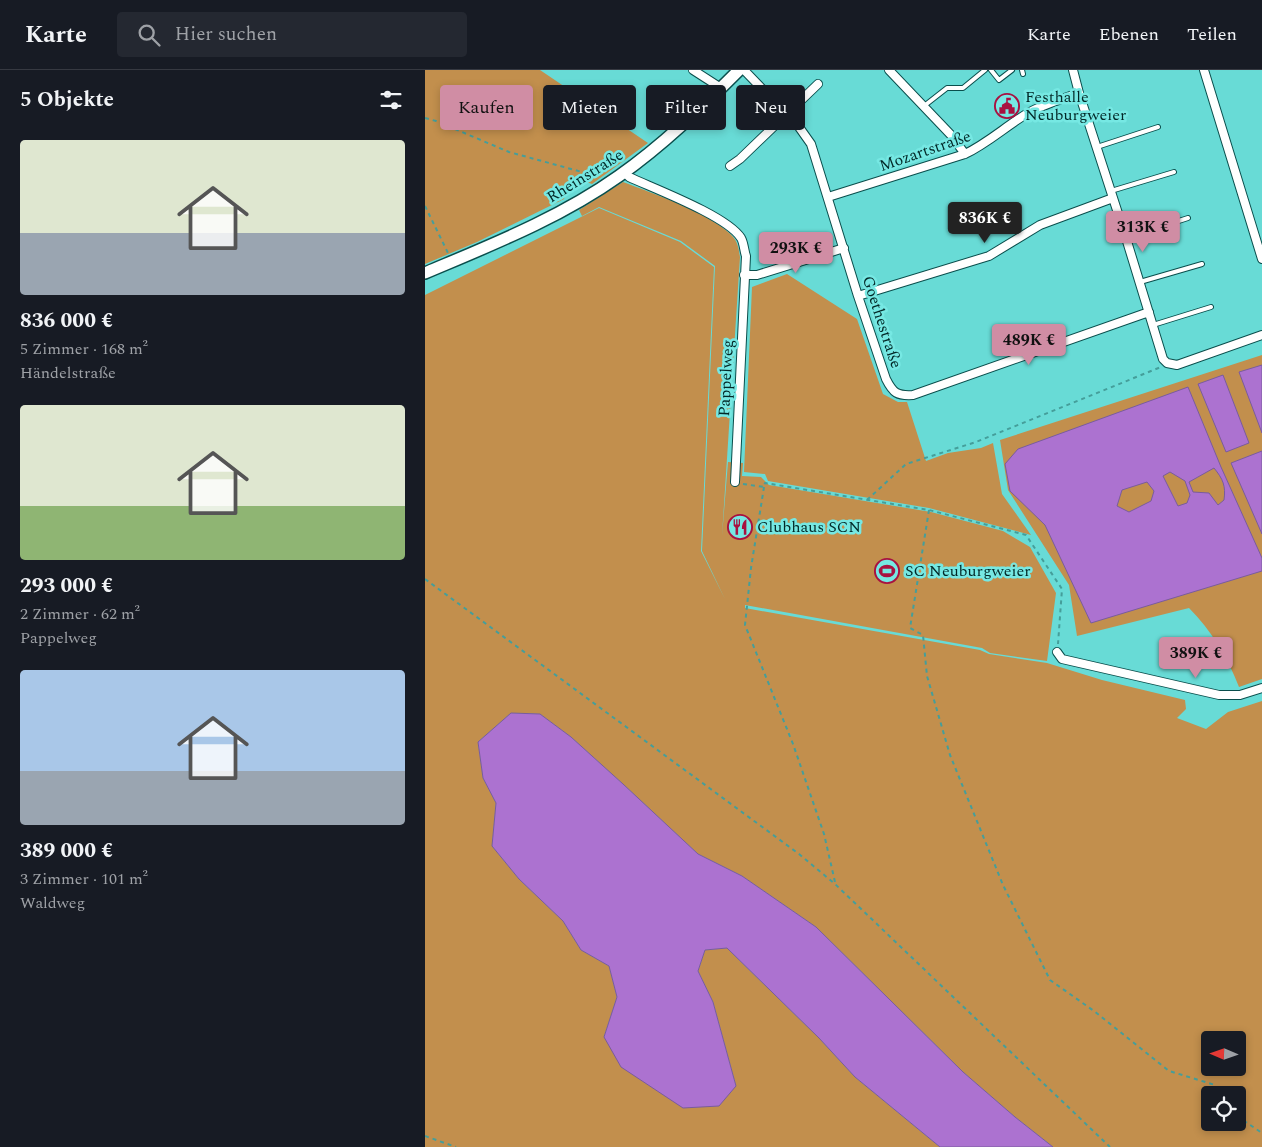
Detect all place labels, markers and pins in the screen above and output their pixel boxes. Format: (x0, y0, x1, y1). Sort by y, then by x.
place label: Festhalle Neuburgweier (1025, 85, 1126, 127)
public building icon: Festhalle Neuburgweier (994, 93, 1020, 119)
pin: 836K € (944, 202, 1026, 244)
pin: 313K € (1102, 210, 1184, 253)
pin: 293K € (755, 232, 837, 274)
pin: 489K € (988, 324, 1070, 366)
restaurant icon: Clubhaus SCN (727, 514, 753, 540)
place label: Clubhaus SCN (757, 515, 861, 539)
sports icon: SC Neuburgweier (874, 558, 900, 584)
place label: SC Neuburgweier (905, 559, 1031, 583)
pin: 389K € (1155, 636, 1237, 679)

